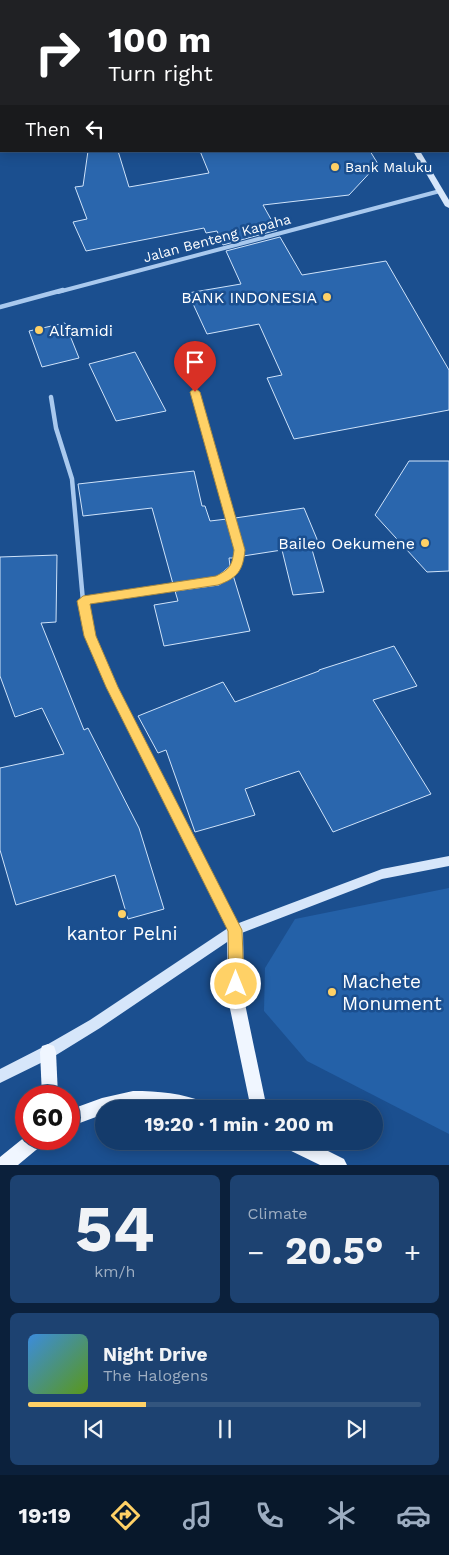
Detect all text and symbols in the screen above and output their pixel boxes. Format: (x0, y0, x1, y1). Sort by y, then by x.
text: 100 m (108, 19, 211, 61)
icon: right (25, 20, 90, 85)
text: Turn right (108, 61, 213, 86)
icon: left (81, 115, 109, 143)
text: Then (25, 118, 71, 141)
place label: Bank Maluku (345, 159, 432, 175)
marker: Bank Maluku (329, 161, 341, 173)
street label: Jalan Benteng Kapaha (141, 211, 293, 265)
place label: BANK INDONESIA (181, 288, 317, 307)
marker: BANK INDONESIA (321, 291, 333, 303)
place label: Alfamidi (49, 321, 113, 340)
marker: Alfamidi (33, 324, 45, 336)
pin (174, 341, 216, 392)
icon: arrive (181, 348, 209, 376)
place label: Baileo Oekumene (278, 534, 415, 553)
marker: Baileo Oekumene (419, 537, 431, 549)
marker: kantor Pelni (116, 908, 128, 920)
place label: kantor Pelni (66, 922, 178, 945)
position arrow (209, 957, 261, 1009)
place label: Machete Monument (342, 970, 442, 1015)
marker: Machete Monument (326, 986, 338, 998)
speed limit sign: 60 (15, 1085, 80, 1150)
text: 19:20 · 1 min · 200 m (144, 1113, 334, 1136)
text: 54 (75, 1191, 155, 1267)
text: Climate (248, 1204, 308, 1223)
text: 20.5° (285, 1229, 384, 1273)
text: − (248, 1236, 264, 1269)
text: + (404, 1236, 421, 1269)
text: km/h (94, 1262, 135, 1281)
text: Night Drive (103, 1343, 208, 1366)
text: The Halogens (103, 1366, 208, 1385)
icon: previous (80, 1415, 108, 1443)
icon: pause (211, 1415, 239, 1443)
icon: next (342, 1415, 370, 1443)
icon: directions (108, 1498, 143, 1533)
icon: music (180, 1498, 215, 1533)
icon: phone (252, 1498, 287, 1533)
icon: climate (324, 1498, 359, 1533)
icon: car (396, 1498, 431, 1533)
text: 19:19 (18, 1503, 71, 1528)

